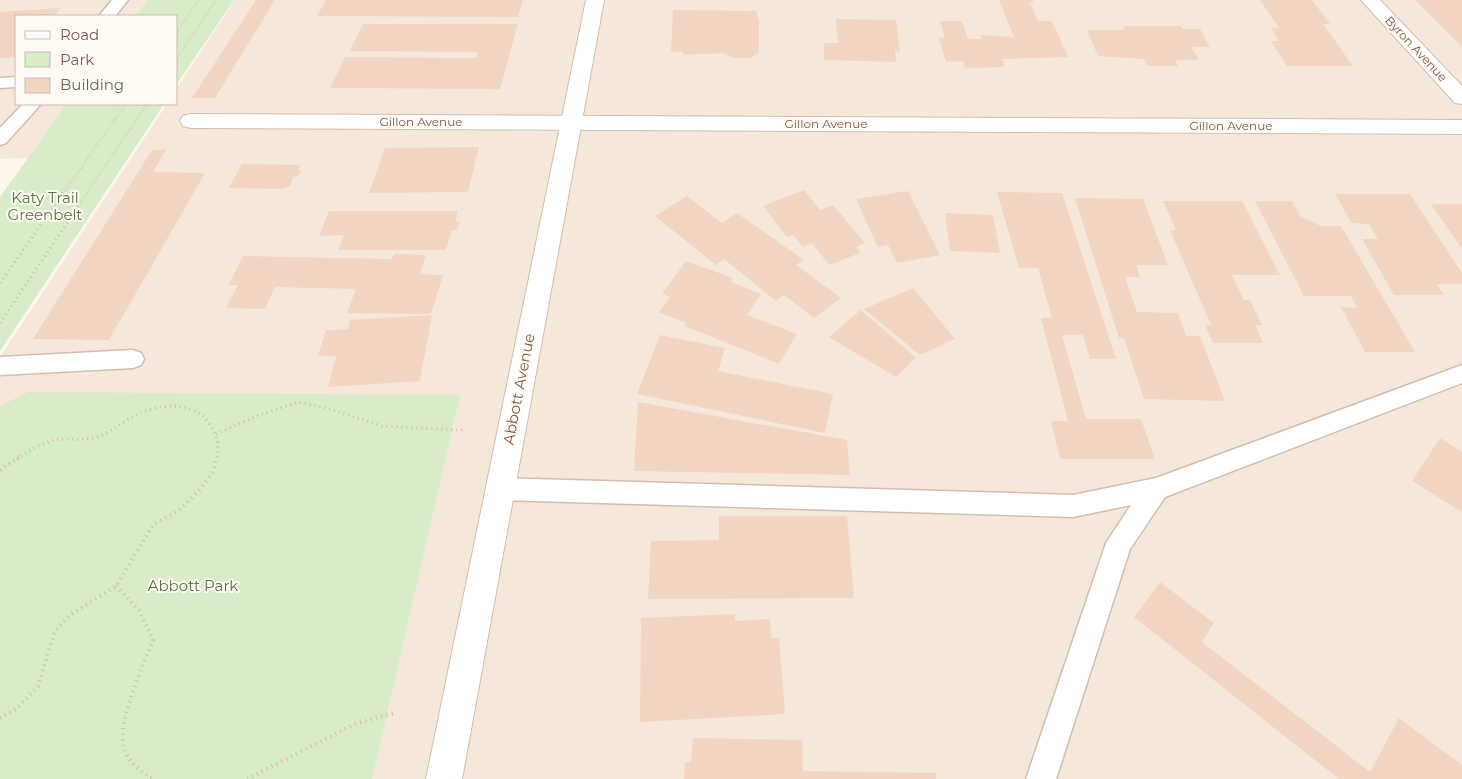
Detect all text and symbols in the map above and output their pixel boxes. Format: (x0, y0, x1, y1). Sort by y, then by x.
street label: Byron Avenue (1382, 13, 1451, 85)
legend (15, 15, 178, 105)
text: Road (60, 25, 99, 44)
text: Park (60, 50, 94, 69)
text: Building (60, 75, 124, 94)
street label: Gillon Avenue (379, 114, 463, 129)
street label: Gillon Avenue (784, 116, 868, 131)
street label: Gillon Avenue (1189, 118, 1273, 133)
park label: Katy Trail Greenbelt (8, 188, 82, 224)
street label: Abbott Avenue (498, 332, 539, 446)
park label: Abbott Park (148, 576, 238, 595)

